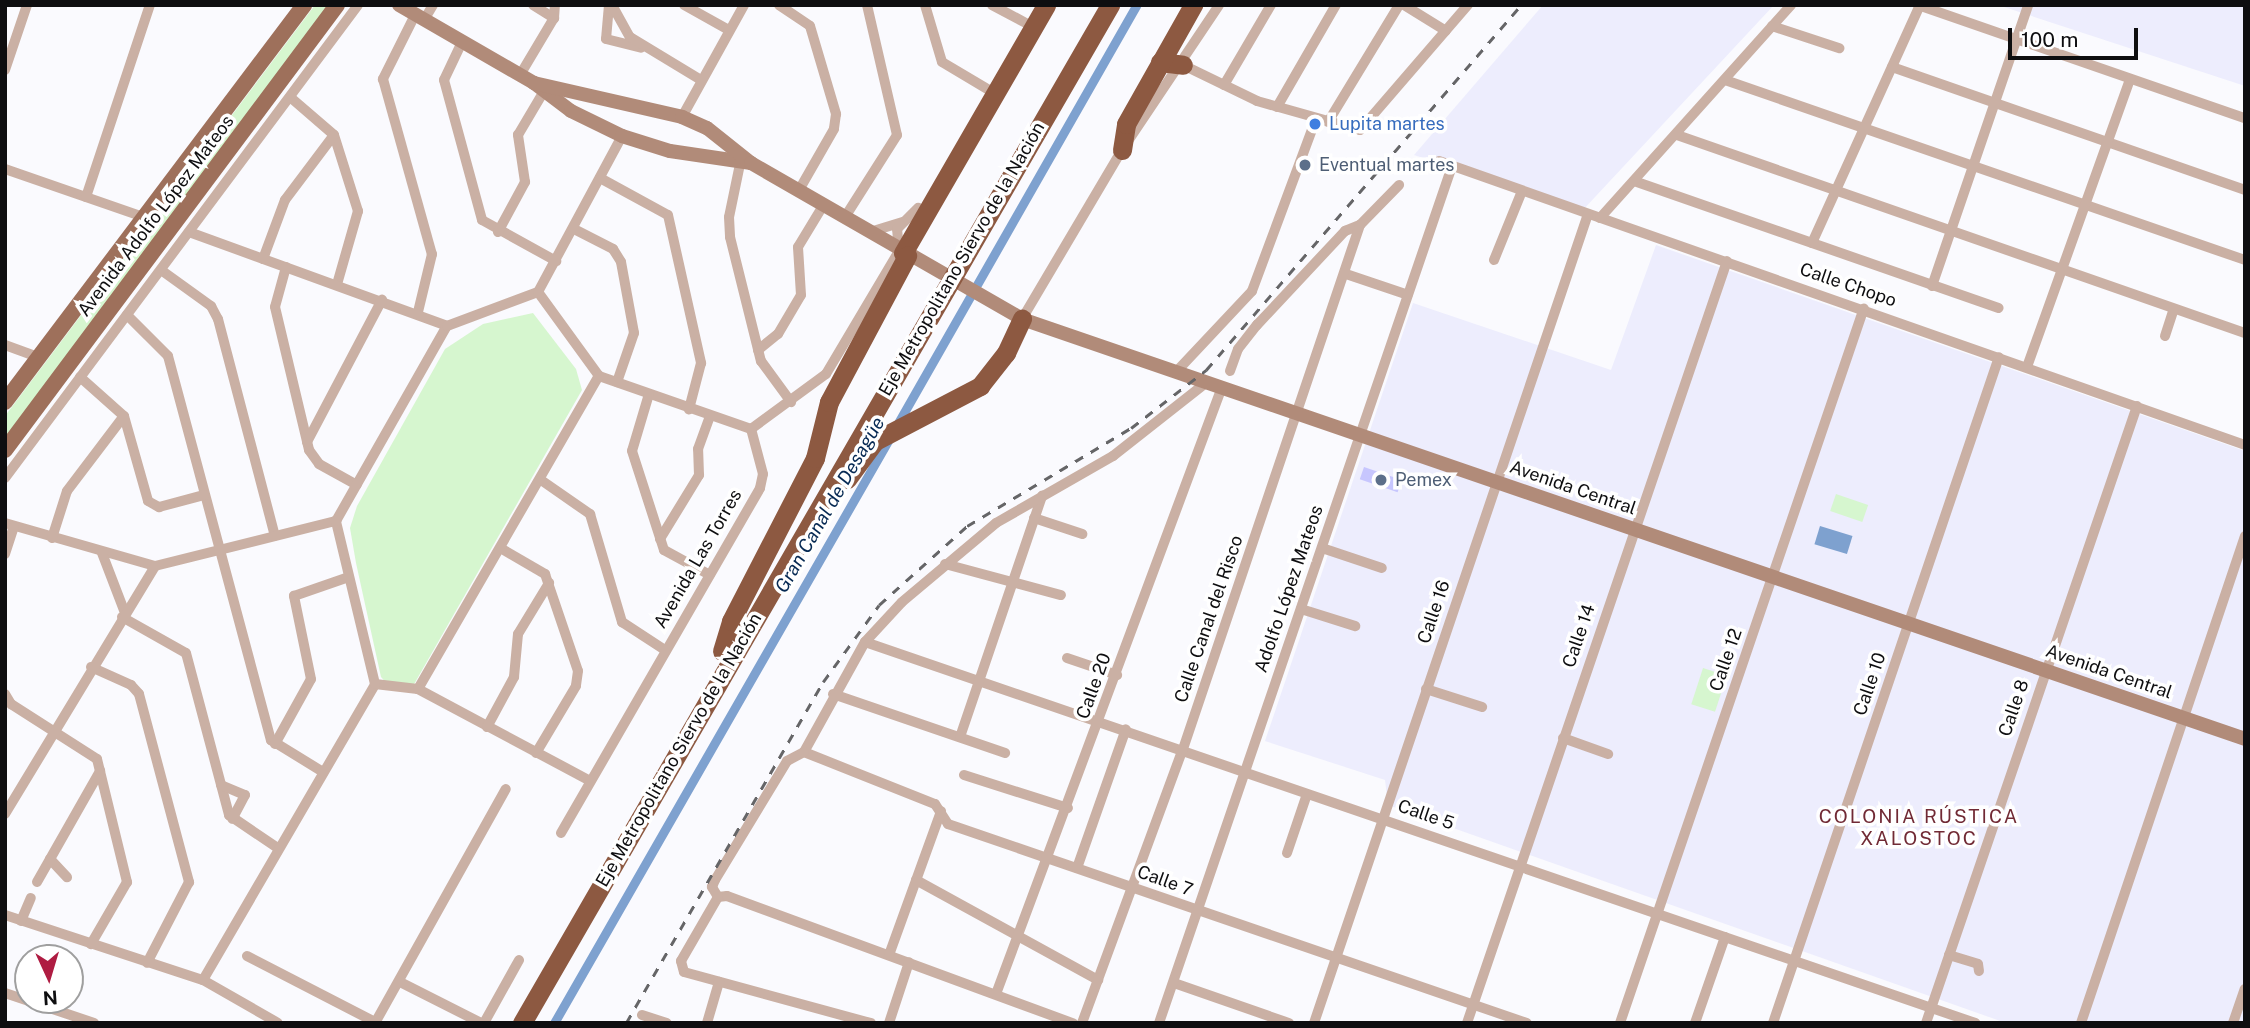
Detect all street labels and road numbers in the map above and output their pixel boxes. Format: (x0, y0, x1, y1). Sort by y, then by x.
street label: Avenida Adolfo López Mateos (73, 111, 239, 321)
street label: Eje Metropolitano Siervo de la Nación (874, 118, 1050, 400)
street label: Calle Chopo (1797, 258, 1899, 312)
street label: Avenida Central (1507, 456, 1639, 520)
street label: Avenida Las Torres (649, 486, 747, 632)
street label: Adolfo López Mateos (1250, 502, 1328, 676)
street label: Calle Canal del Risco (1170, 532, 1248, 706)
street label: Calle 16 (1413, 578, 1455, 646)
street label: Calle 14 (1558, 601, 1600, 671)
street label: Eje Metropolitano Siervo de la Nación (591, 609, 767, 891)
street label: Calle 12 (1705, 626, 1747, 694)
street label: Avenida Central (2043, 640, 2175, 704)
street label: Calle 20 (1072, 650, 1116, 722)
street label: Calle 10 (1849, 650, 1891, 718)
street label: Calle 8 (1994, 677, 2034, 739)
street label: Calle 5 (1395, 795, 1457, 835)
street label: Calle 7 (1134, 861, 1196, 901)

